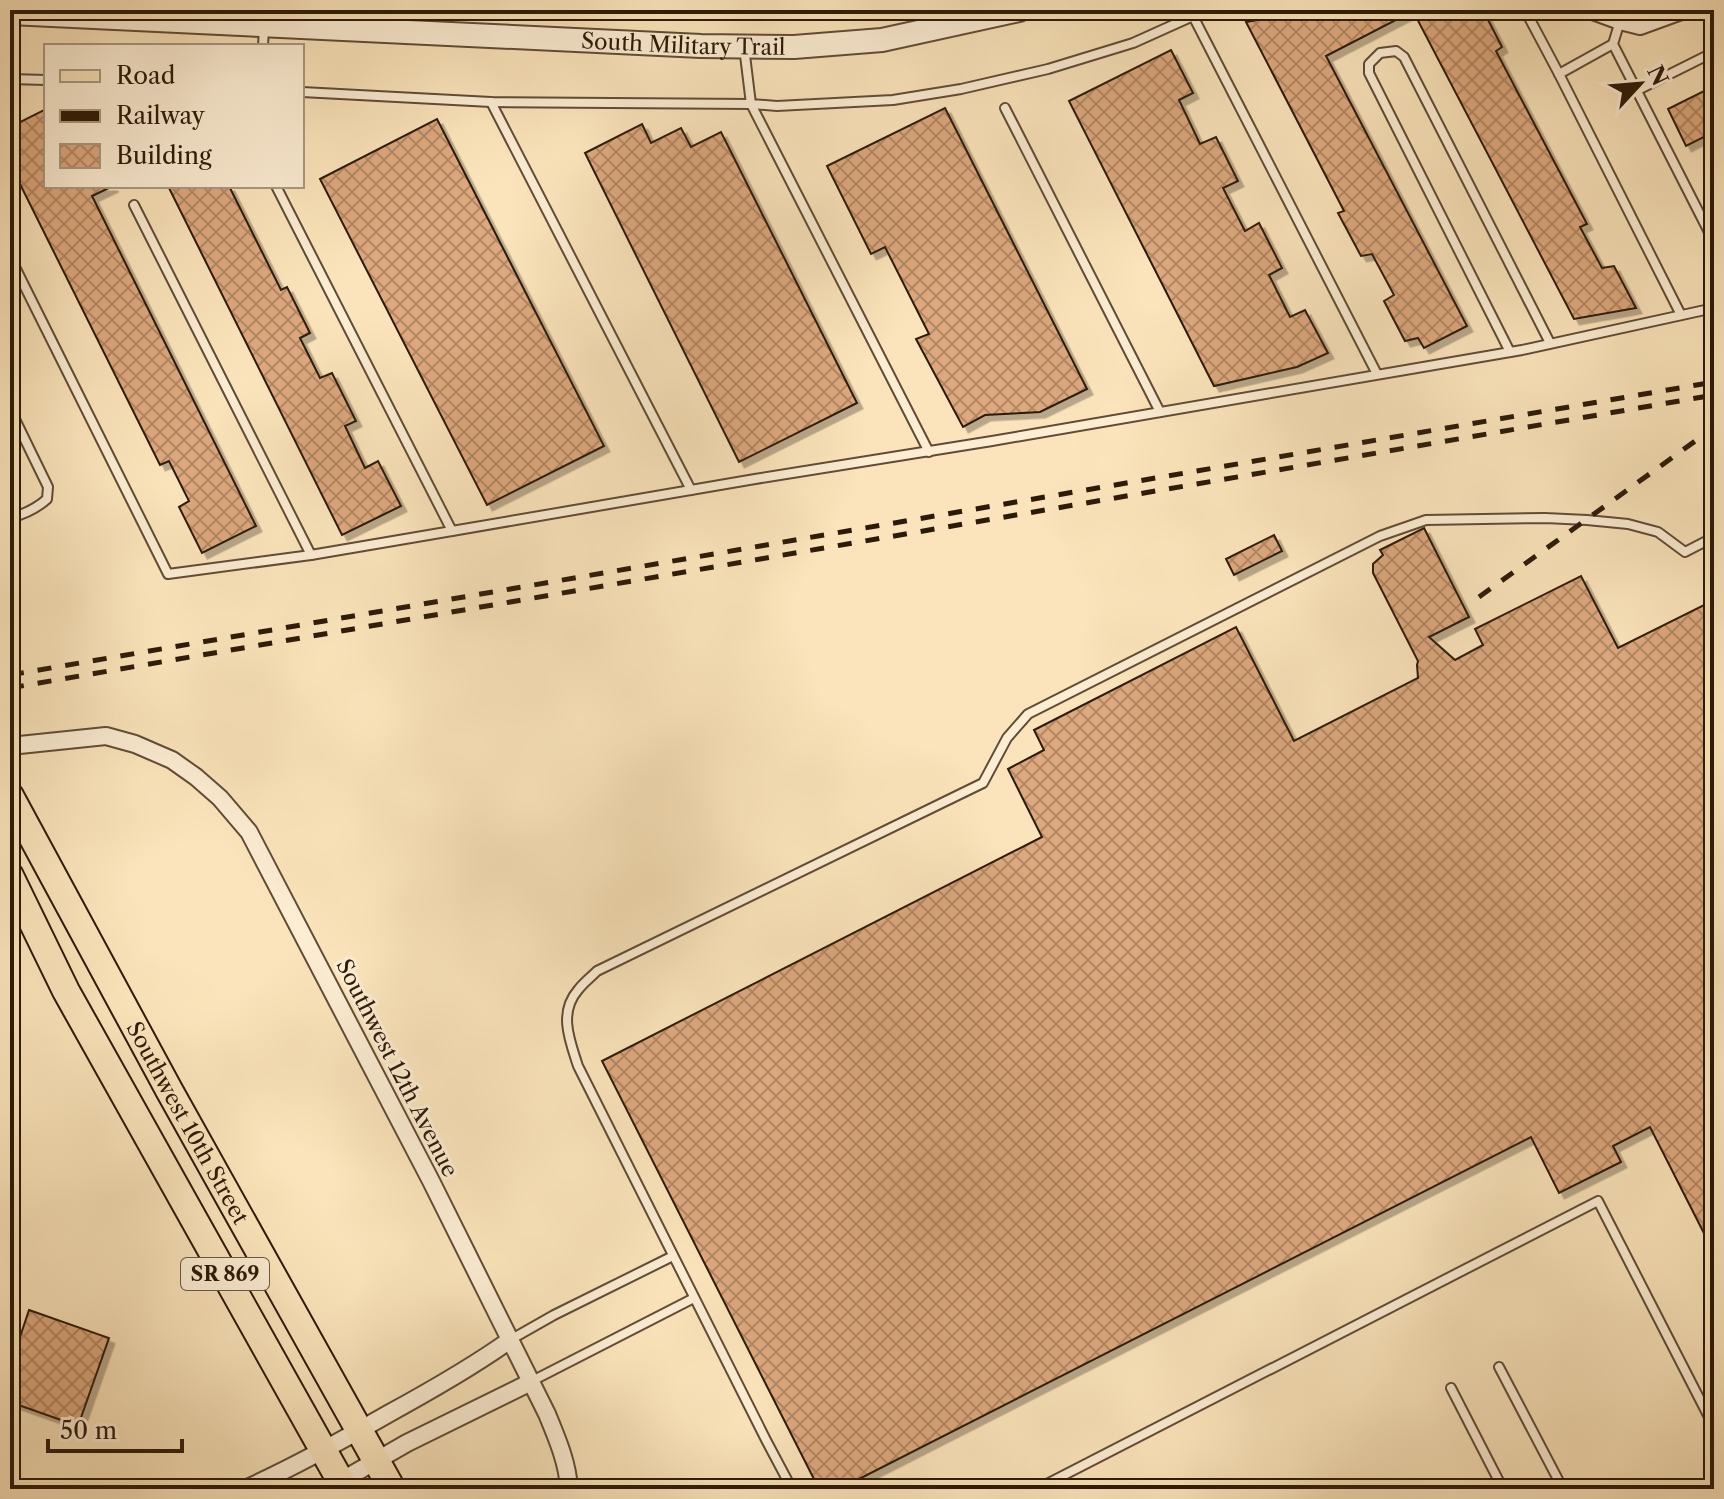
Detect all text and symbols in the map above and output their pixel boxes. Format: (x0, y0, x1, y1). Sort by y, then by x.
street label: South Military Trail (580, 27, 786, 60)
legend (44, 44, 304, 188)
north arrow (1600, 44, 1680, 124)
text: Road (116, 61, 176, 90)
text: N (1641, 61, 1674, 90)
text: Railway (116, 101, 206, 130)
text: Building (116, 141, 212, 170)
street label: Southwest 12th Avenue (330, 955, 464, 1181)
street label: Southwest 10th Street (121, 1017, 255, 1229)
road number: SR 869 (181, 1258, 269, 1290)
scale bar (48, 1403, 182, 1453)
text: 50 m (60, 1416, 117, 1445)

